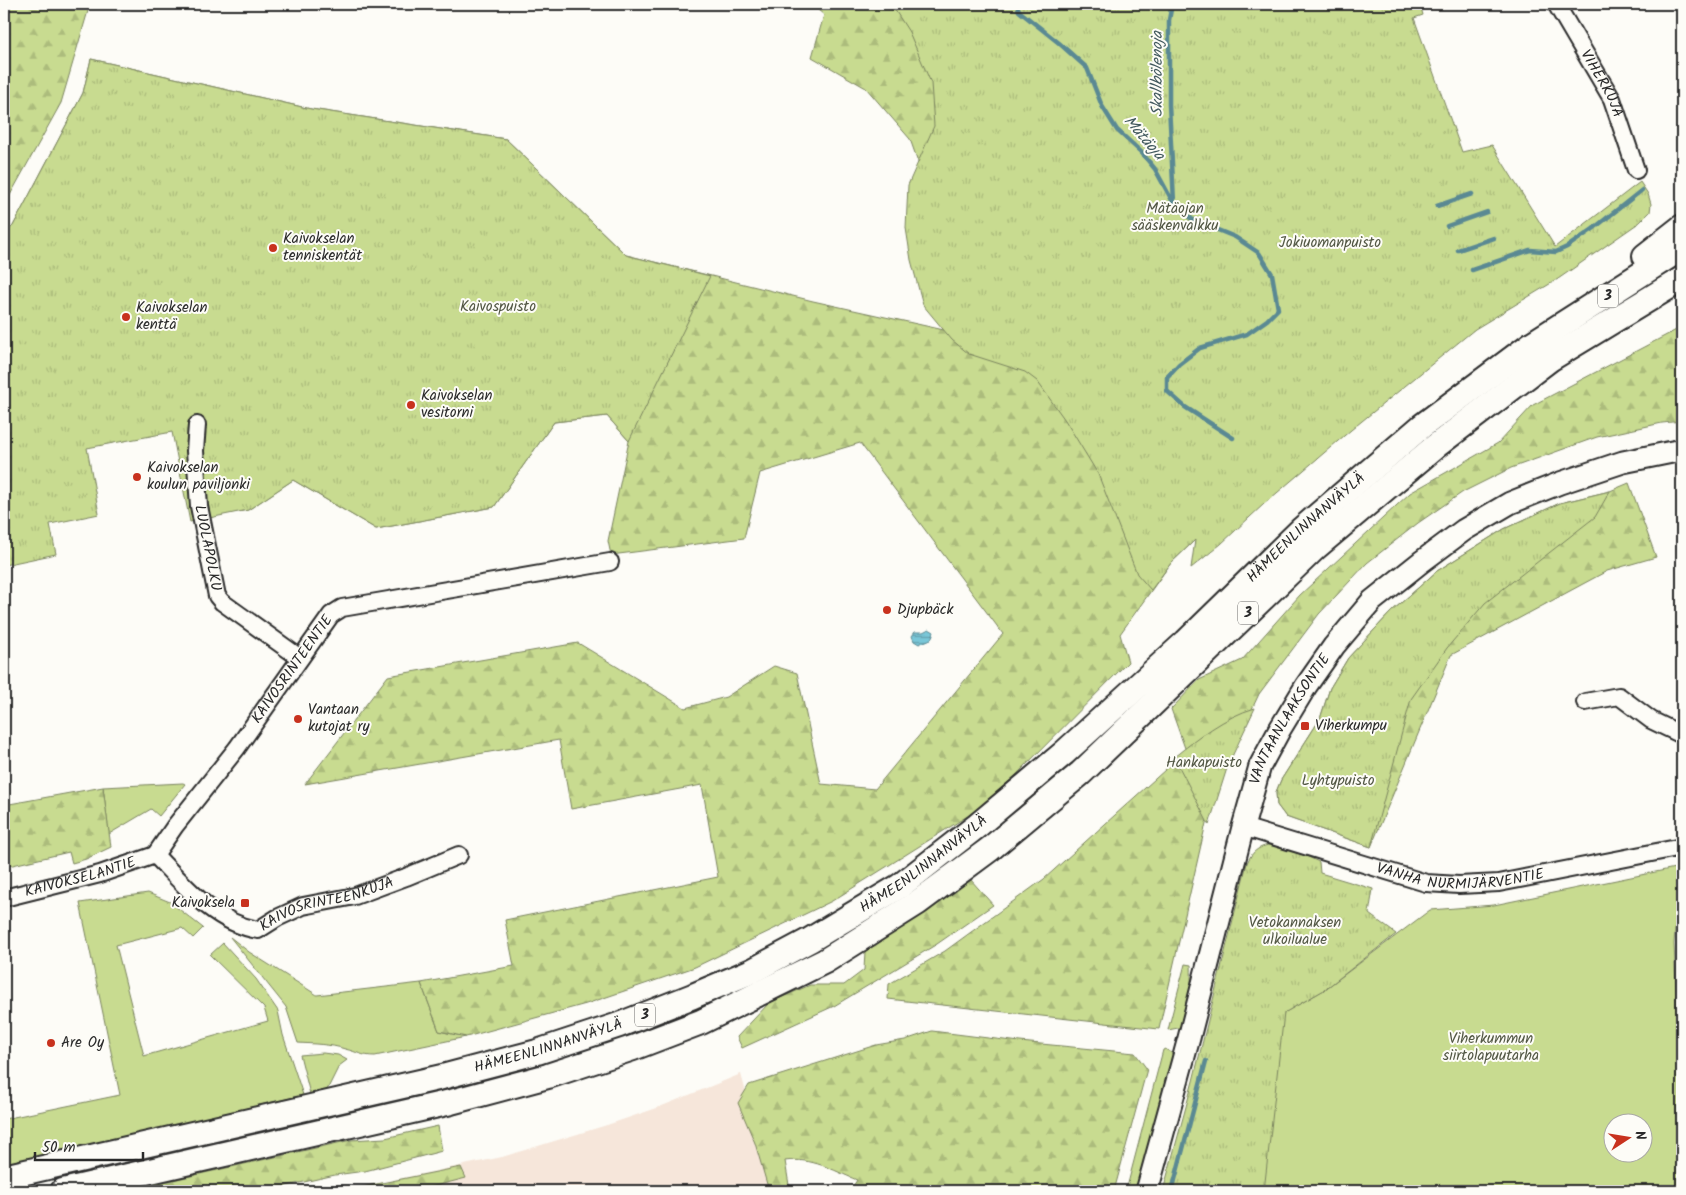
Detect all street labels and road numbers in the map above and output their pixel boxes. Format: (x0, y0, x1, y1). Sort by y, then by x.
street label: VIHERKUJA (1574, 45, 1629, 121)
road number: 3 (1598, 284, 1618, 308)
street label: HÄMEENLINNANVÄYLÄ (1241, 467, 1371, 589)
street label: LUOLAPOLKU (187, 503, 228, 593)
road number: 3 (1238, 602, 1258, 624)
street label: KAIVOSRINTEENTIE (246, 609, 340, 729)
street label: VANTAANLAAKSONTIE (1243, 648, 1338, 787)
street label: HÄMEENLINNANVÄYLÄ (855, 809, 993, 920)
street label: KAIVOKSELANTIE (22, 850, 140, 904)
street label: VANHA NURMIJÄRVENTIE (1373, 856, 1547, 897)
street label: KAIVOSRINTEENKUJA (255, 871, 397, 938)
road number: 3 (635, 1004, 655, 1026)
street label: HÄMEENLINNANVÄYLÄ (471, 1013, 626, 1080)

